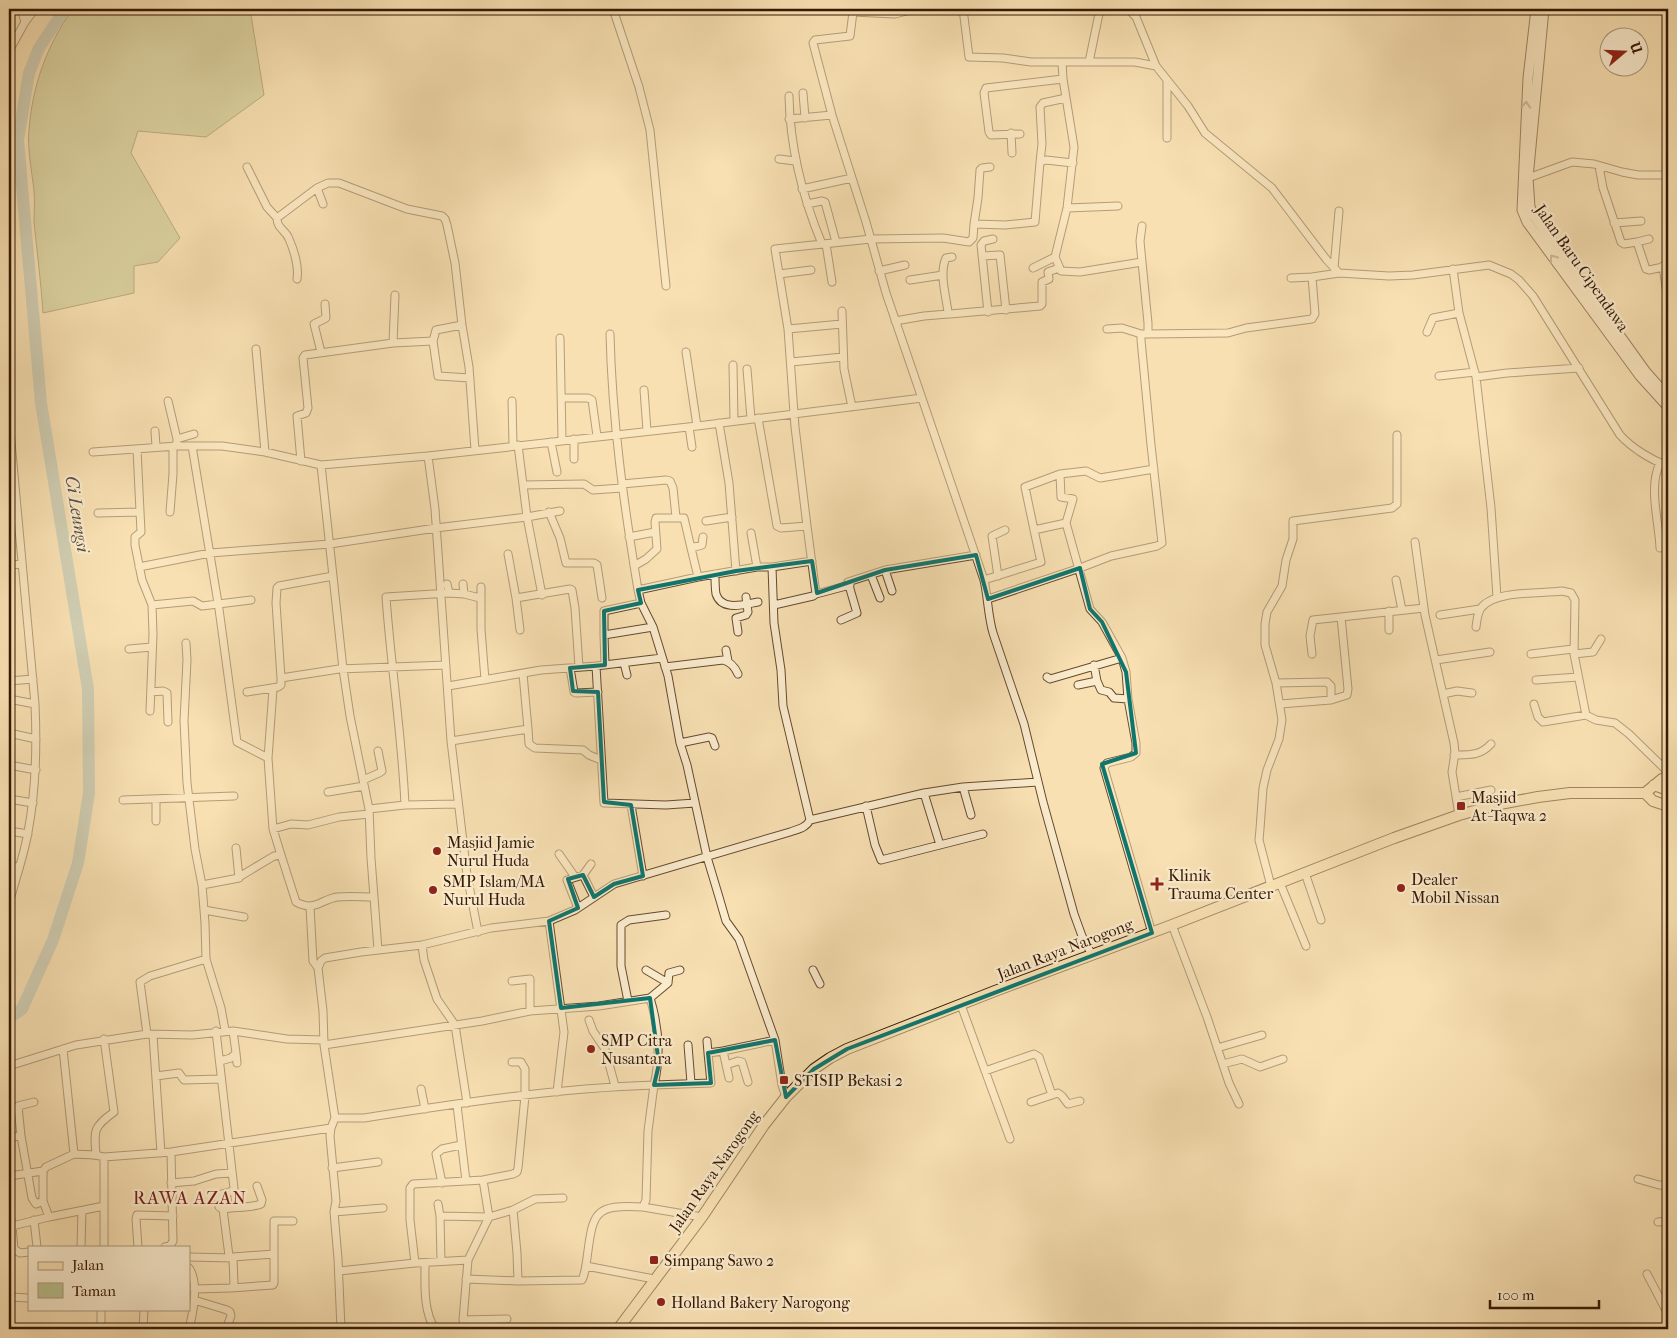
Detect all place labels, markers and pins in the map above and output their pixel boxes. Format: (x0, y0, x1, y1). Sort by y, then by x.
place label: Masjid At-Taqwa 2 (1470, 788, 1547, 825)
marker: Masjid At-Taqwa 2 (1455, 800, 1467, 812)
place label: Masjid Jamie Nurul Huda (447, 833, 535, 870)
marker: Masjid Jamie Nurul Huda (431, 845, 443, 857)
place label: Klinik Trauma Center (1168, 866, 1274, 903)
place label: Dealer Mobil Nissan (1411, 870, 1500, 907)
place label: SMP Islam/MA Nurul Huda (443, 872, 546, 909)
marker: Klinik Trauma Center (1150, 877, 1164, 891)
marker: Dealer Mobil Nissan (1395, 882, 1407, 894)
marker: SMP Islam/MA Nurul Huda (427, 884, 439, 896)
place label: SMP Citra Nusantara (601, 1031, 673, 1068)
marker: SMP Citra Nusantara (585, 1043, 597, 1055)
place label: STISIP Bekasi 2 (794, 1071, 903, 1090)
marker: STISIP Bekasi 2 (778, 1074, 790, 1086)
place label: Simpang Sawo 2 (664, 1251, 774, 1270)
marker: Simpang Sawo 2 (648, 1254, 660, 1266)
place label: Holland Bakery Narogong (671, 1293, 850, 1312)
marker: Holland Bakery Narogong (655, 1296, 667, 1308)

